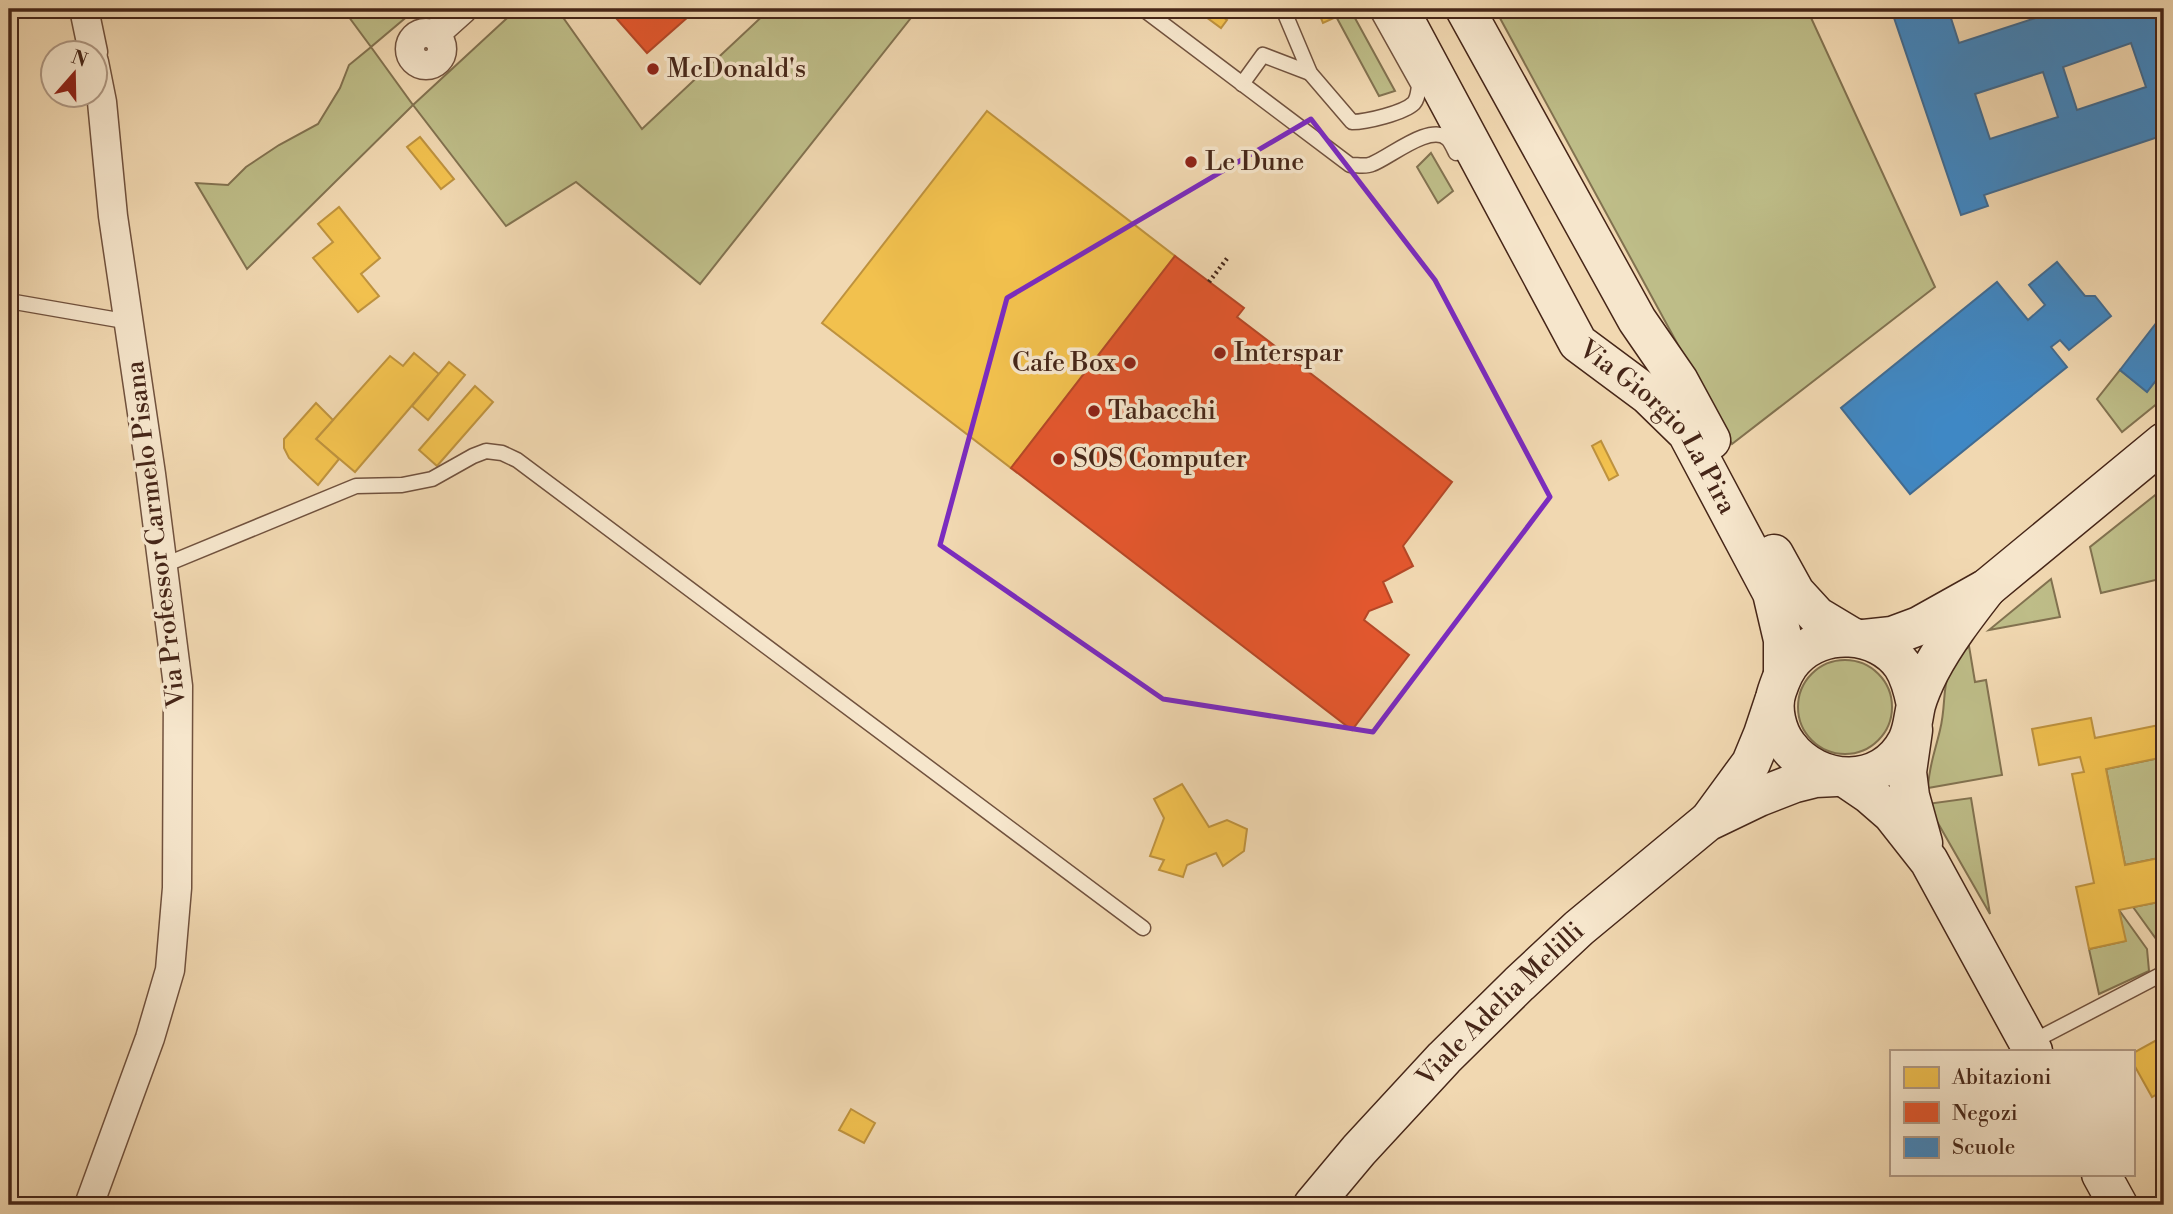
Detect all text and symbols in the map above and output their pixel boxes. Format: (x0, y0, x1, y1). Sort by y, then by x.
north arrow (38, 38, 108, 108)
text: N (68, 45, 91, 73)
place label: McDonald's (667, 53, 806, 85)
marker: McDonald's (645, 61, 661, 77)
place label: Le Dune (1205, 146, 1304, 178)
marker: Le Dune (1183, 154, 1199, 170)
street label: Via Giorgio La Pira (1572, 333, 1743, 520)
place label: Interspar (1234, 337, 1344, 369)
marker: Interspar (1212, 345, 1228, 361)
place label: Cafe Box (1012, 347, 1117, 379)
marker: Cafe Box (1122, 355, 1138, 371)
street label: Via Professor Carmelo Pisana (119, 358, 193, 710)
place label: Tabacchi (1108, 395, 1216, 427)
marker: Tabacchi (1086, 403, 1102, 419)
place label: SOS Computer (1073, 443, 1247, 475)
marker: SOS Computer (1051, 451, 1067, 467)
street label: Viale Adelia Melilli (1409, 915, 1591, 1094)
legend (1890, 1050, 2134, 1176)
text: Abitazioni (1951, 1065, 2051, 1091)
text: Negozi (1952, 1101, 2018, 1127)
text: Scuole (1952, 1135, 2015, 1161)

